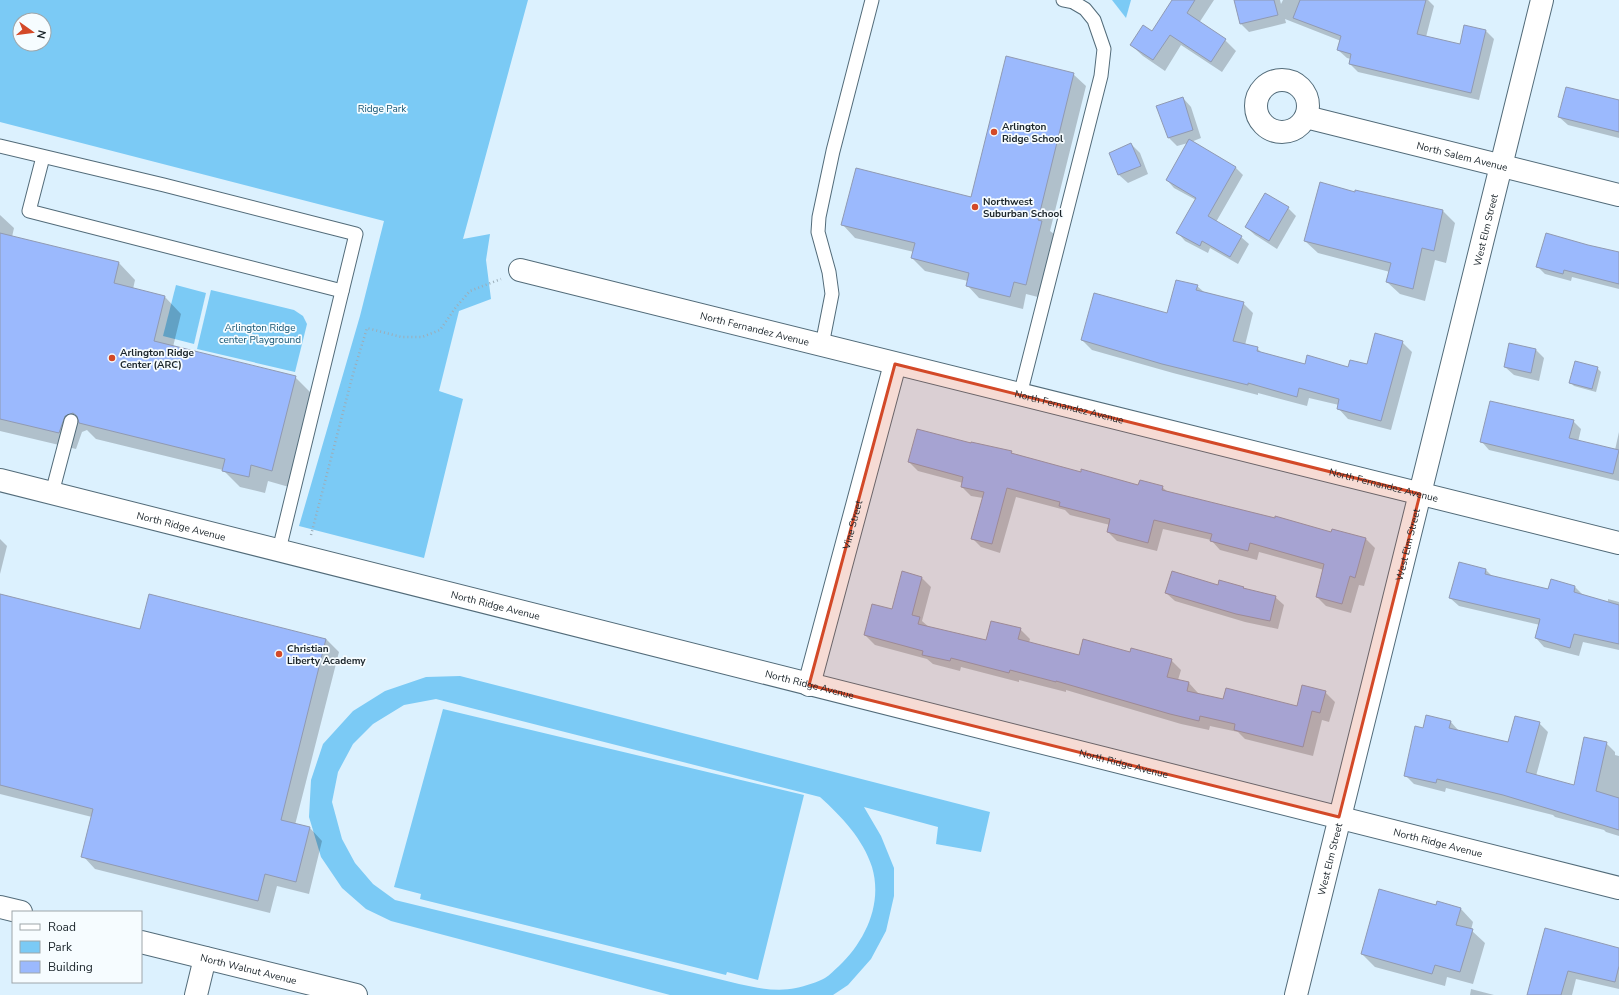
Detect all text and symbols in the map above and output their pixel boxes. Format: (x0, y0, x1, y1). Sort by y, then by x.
north arrow (12, 12, 52, 52)
text: N (33, 28, 49, 40)
park label: Ridge Park (358, 102, 407, 116)
place label: Arlington Ridge School (1002, 120, 1064, 146)
marker: Arlington Ridge School (989, 127, 999, 137)
street label: North Salem Avenue (1415, 139, 1509, 175)
street label: West Elm Street (1470, 192, 1502, 268)
place label: Northwest Suburban School (983, 195, 1063, 221)
marker: Northwest Suburban School (970, 202, 980, 212)
street label: North Fernandez Avenue (699, 309, 811, 350)
park label: Arlington Ridge center Playground (219, 321, 301, 347)
place label: Arlington Ridge Center (ARC) (120, 346, 195, 372)
marker: Arlington Ridge Center (ARC) (107, 353, 117, 363)
street label: North Fernandez Avenue (1013, 387, 1125, 428)
street label: North Fernandez Avenue (1327, 465, 1440, 506)
street label: Vine Street (839, 498, 866, 552)
street label: West Elm Street (1393, 507, 1424, 582)
street label: North Ridge Avenue (135, 509, 227, 545)
street label: North Ridge Avenue (449, 588, 541, 624)
place label: Christian Liberty Academy (287, 642, 366, 668)
marker: Christian Liberty Academy (274, 649, 284, 659)
street label: North Ridge Avenue (763, 667, 855, 703)
street label: North Ridge Avenue (1078, 746, 1170, 782)
street label: West Elm Street (1315, 821, 1346, 897)
street label: North Ridge Avenue (1392, 825, 1484, 861)
legend (12, 911, 142, 983)
text: Road (48, 919, 76, 935)
text: Park (48, 939, 73, 955)
street label: North Walnut Avenue (199, 951, 298, 988)
text: Building (48, 959, 93, 975)

